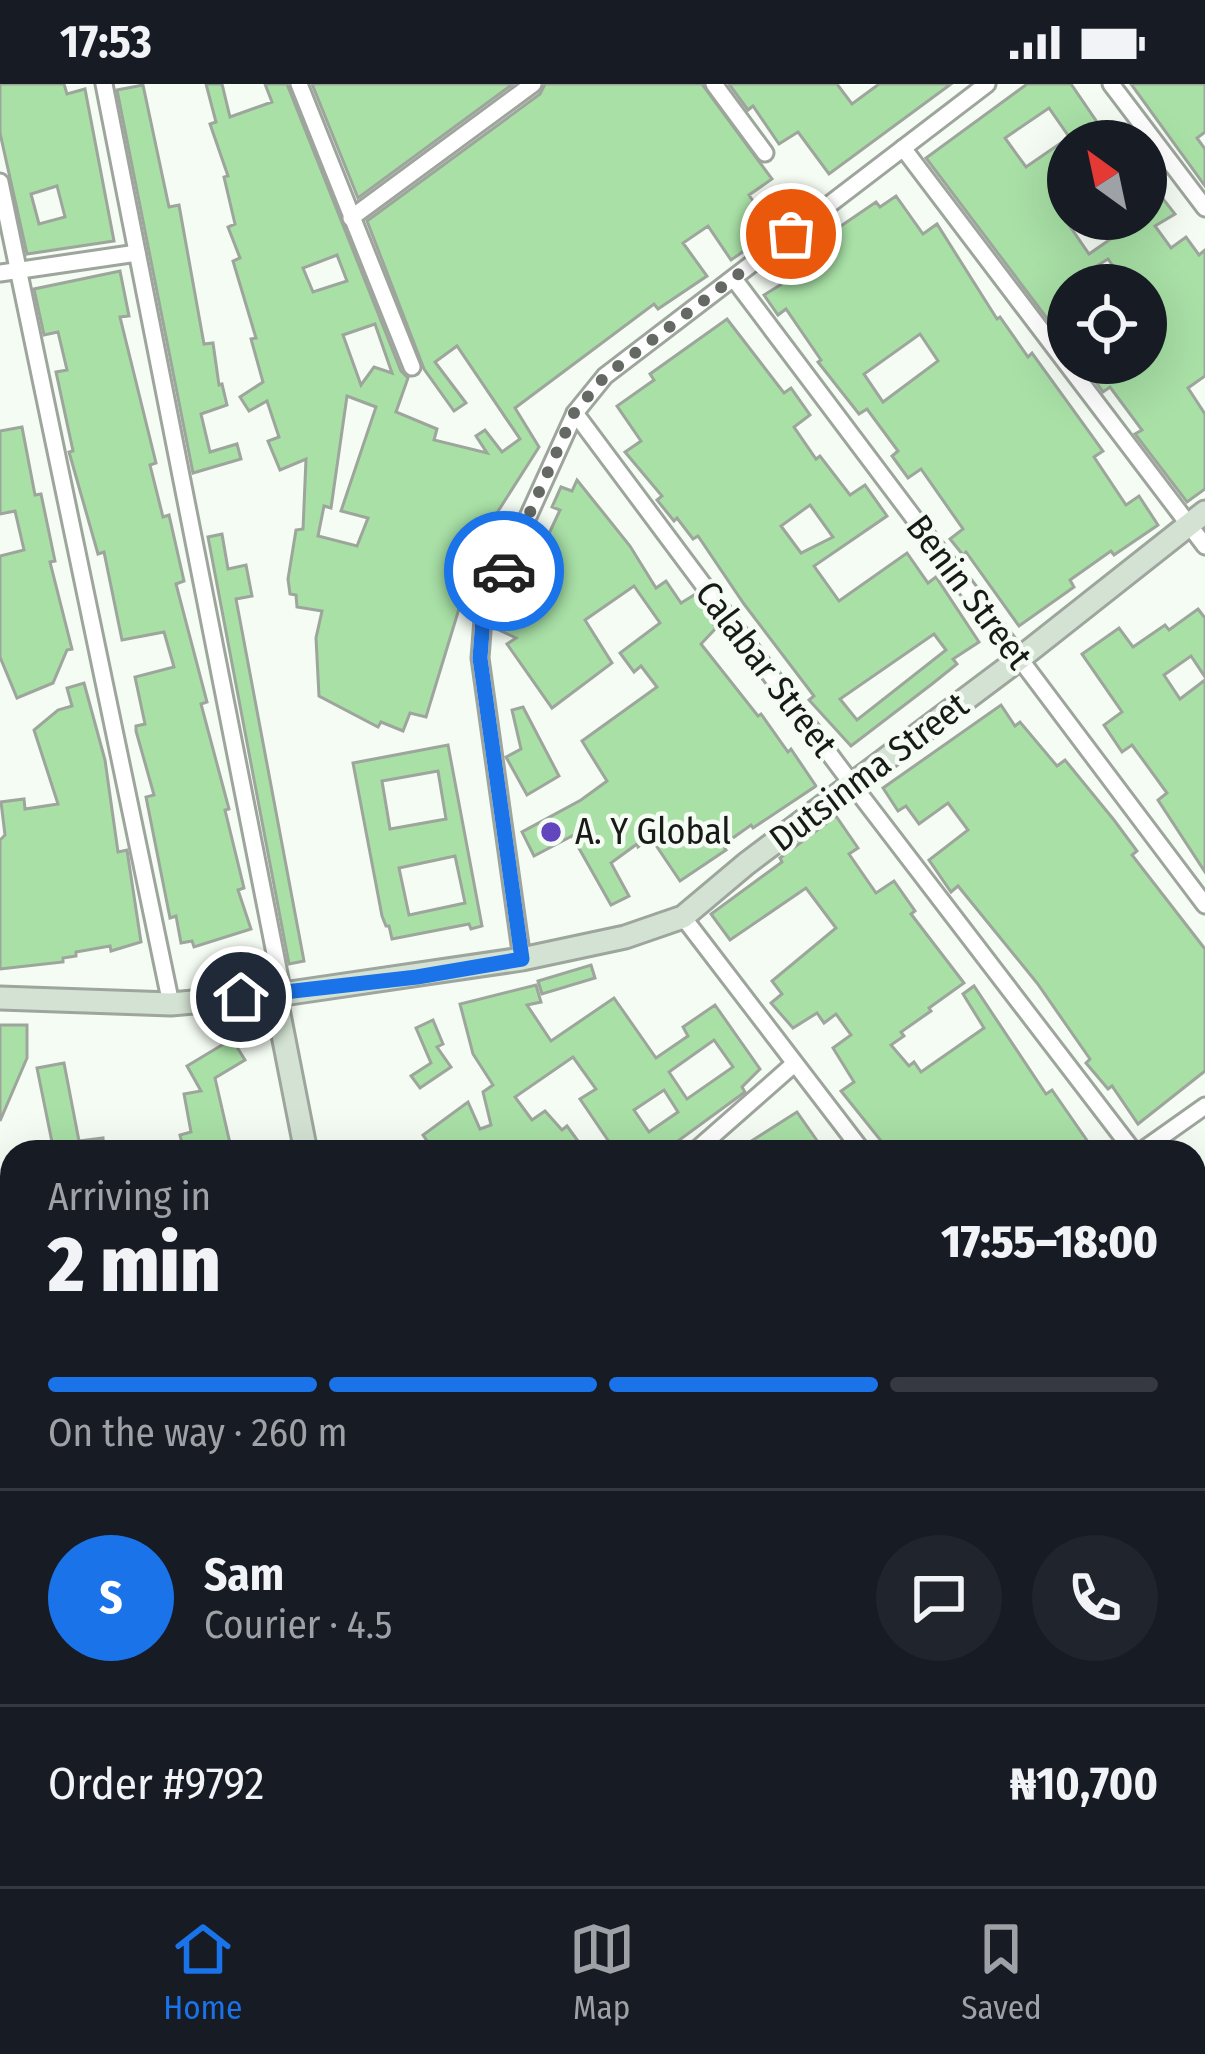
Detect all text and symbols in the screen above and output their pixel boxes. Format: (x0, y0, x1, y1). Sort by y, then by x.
text: 17:53 (60, 15, 152, 69)
north arrow (1047, 120, 1167, 240)
map controls (1047, 120, 1167, 384)
pin (740, 183, 842, 285)
icon: bag (758, 201, 824, 267)
button: locate (1047, 264, 1167, 384)
street label: Benin Street (897, 506, 1041, 678)
courier (444, 511, 564, 631)
icon: car (471, 538, 537, 604)
street label: Calabar Street (686, 573, 846, 766)
street label: Dutsinma Street (761, 683, 977, 861)
place label: A. Y Global (575, 810, 731, 854)
marker: A. Y Global (538, 819, 564, 845)
pin (190, 946, 292, 1048)
icon: home (208, 964, 274, 1030)
text: Arriving in (48, 1174, 211, 1220)
text: 17:55–18:00 (941, 1215, 1158, 1269)
text: 2 min (48, 1218, 221, 1312)
text: On the way · 260 m (48, 1410, 348, 1456)
button: chat (876, 1535, 1002, 1661)
button: phone (1032, 1535, 1158, 1661)
text: Sam (204, 1548, 284, 1602)
text: S (99, 1571, 123, 1625)
text: Courier · 4.5 (204, 1602, 392, 1648)
text: Order #9792 (48, 1757, 264, 1811)
text: ₦10,700 (1010, 1757, 1158, 1811)
tab: Home (163, 1916, 242, 2028)
tab: Map (569, 1916, 635, 2028)
tab: Saved (961, 1916, 1042, 2028)

